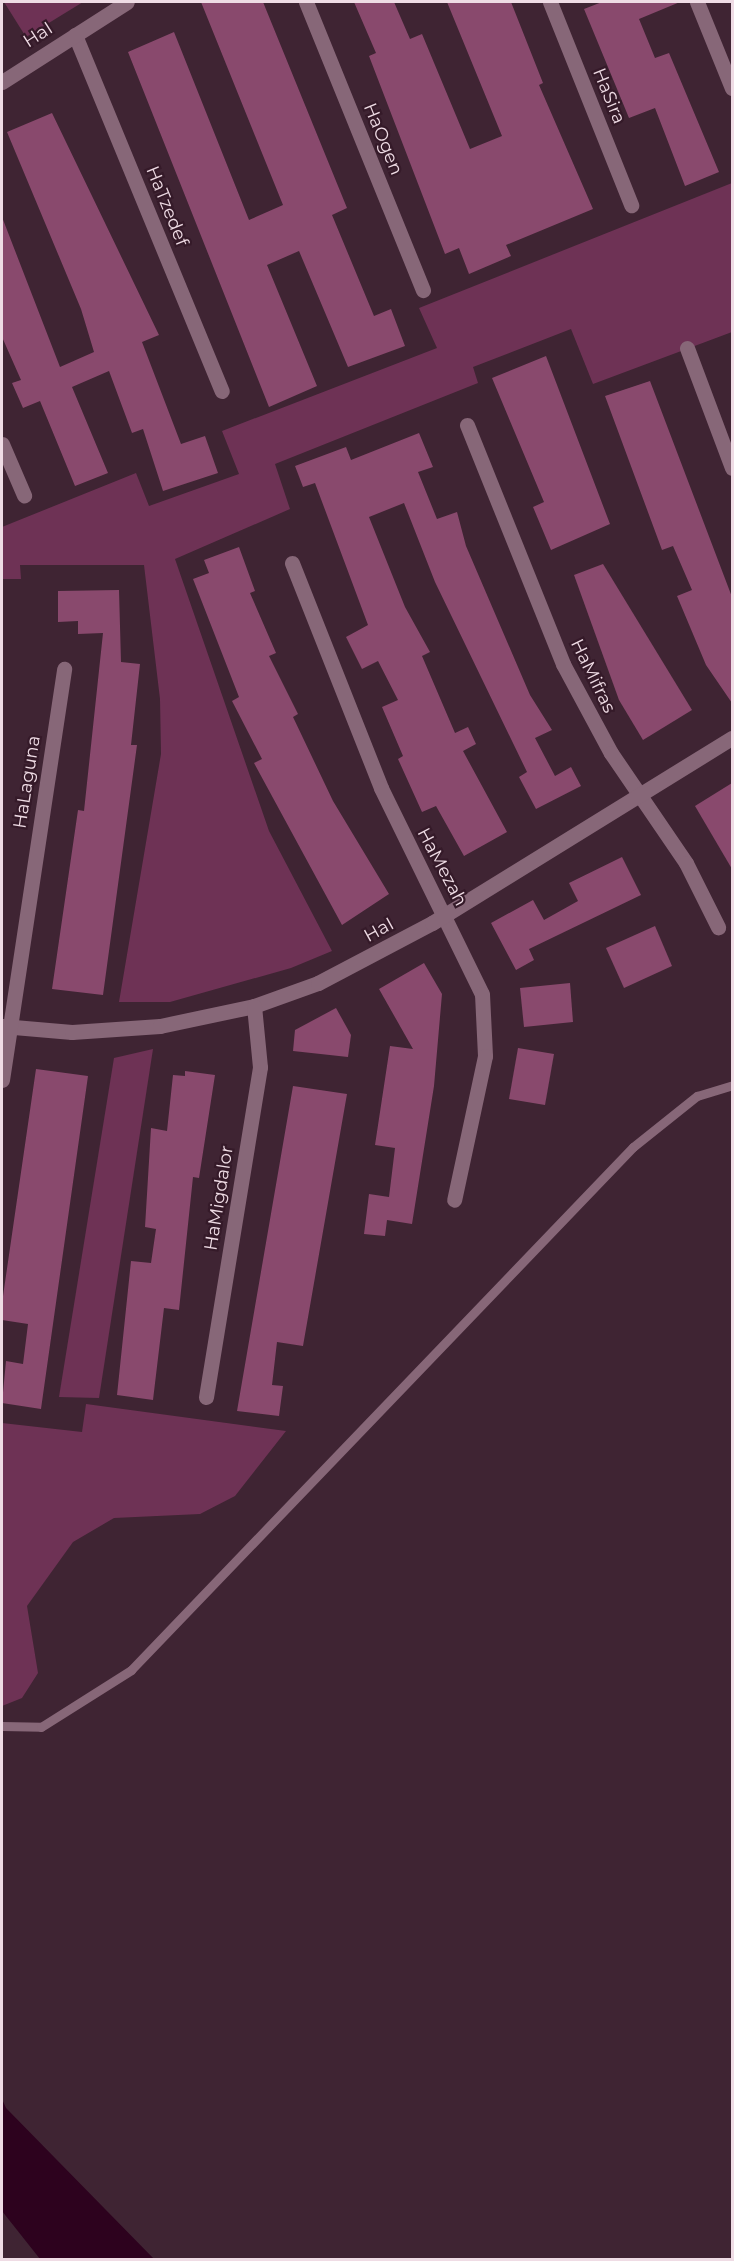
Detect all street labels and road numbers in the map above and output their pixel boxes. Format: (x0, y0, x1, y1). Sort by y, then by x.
street label: HaI (19, 18, 57, 52)
street label: HaSira (588, 65, 630, 127)
street label: HaOgen (359, 100, 407, 178)
street label: HaTzedef (141, 163, 193, 249)
street label: HaMifras (566, 636, 620, 716)
street label: HaLaguna (9, 734, 45, 830)
street label: HaMezah (412, 824, 472, 910)
street label: HaI (360, 913, 398, 947)
street label: HaMigdalor (200, 1144, 238, 1252)

